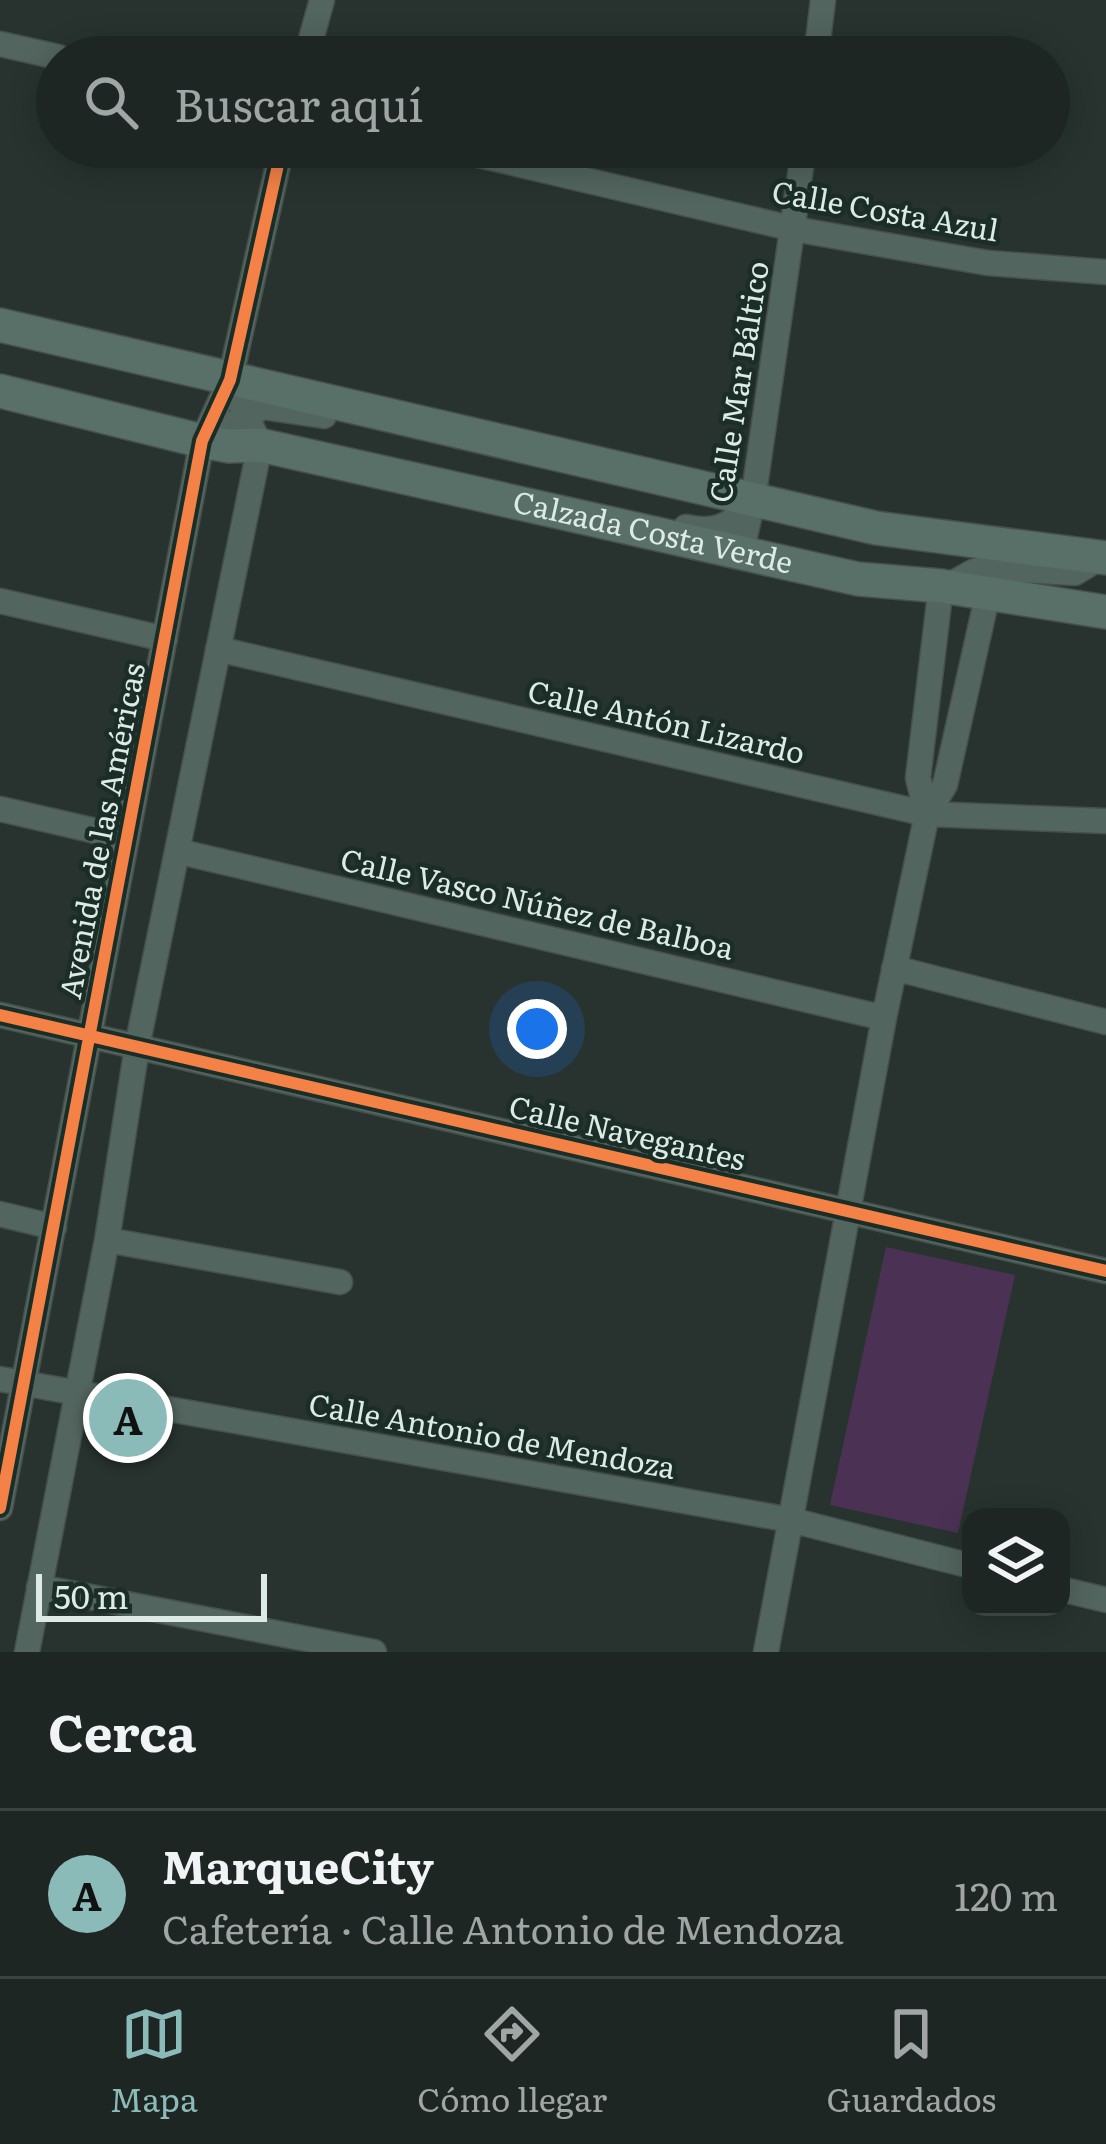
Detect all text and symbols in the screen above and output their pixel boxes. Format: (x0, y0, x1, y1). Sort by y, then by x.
search box (36, 36, 1070, 168)
icon: search (78, 69, 144, 135)
text: Buscar aquí (174, 69, 423, 136)
street label: Calle Costa Azul (769, 167, 1002, 251)
street label: Calle Mar Báltico (696, 258, 778, 505)
street label: Calzada Costa Verde (509, 477, 797, 583)
street label: Avenida de las Américas (46, 659, 154, 1002)
street label: Calle Antón Lizardo (524, 667, 809, 773)
street label: Calle Vasco Núñez de Balboa (337, 835, 739, 969)
your location (507, 999, 567, 1059)
street label: Calle Navegantes (505, 1083, 750, 1180)
pin: A (89, 1373, 167, 1463)
street label: Calle Antonio de Mendoza (306, 1380, 680, 1488)
map controls (962, 1508, 1070, 1616)
button: layers (962, 1508, 1070, 1616)
scale bar (36, 1568, 267, 1621)
text: 50 m (54, 1570, 128, 1619)
text: Cerca (48, 1692, 196, 1768)
text: MarqueCity (162, 1831, 434, 1898)
text: A (72, 1865, 102, 1923)
text: 120 m (954, 1865, 1058, 1923)
text: Cafetería · Calle Antonio de Mendoza (162, 1898, 844, 1956)
tab: Mapa (110, 2001, 198, 2122)
tab: Cómo llegar (417, 2001, 607, 2122)
tab: Guardados (826, 2001, 996, 2122)

